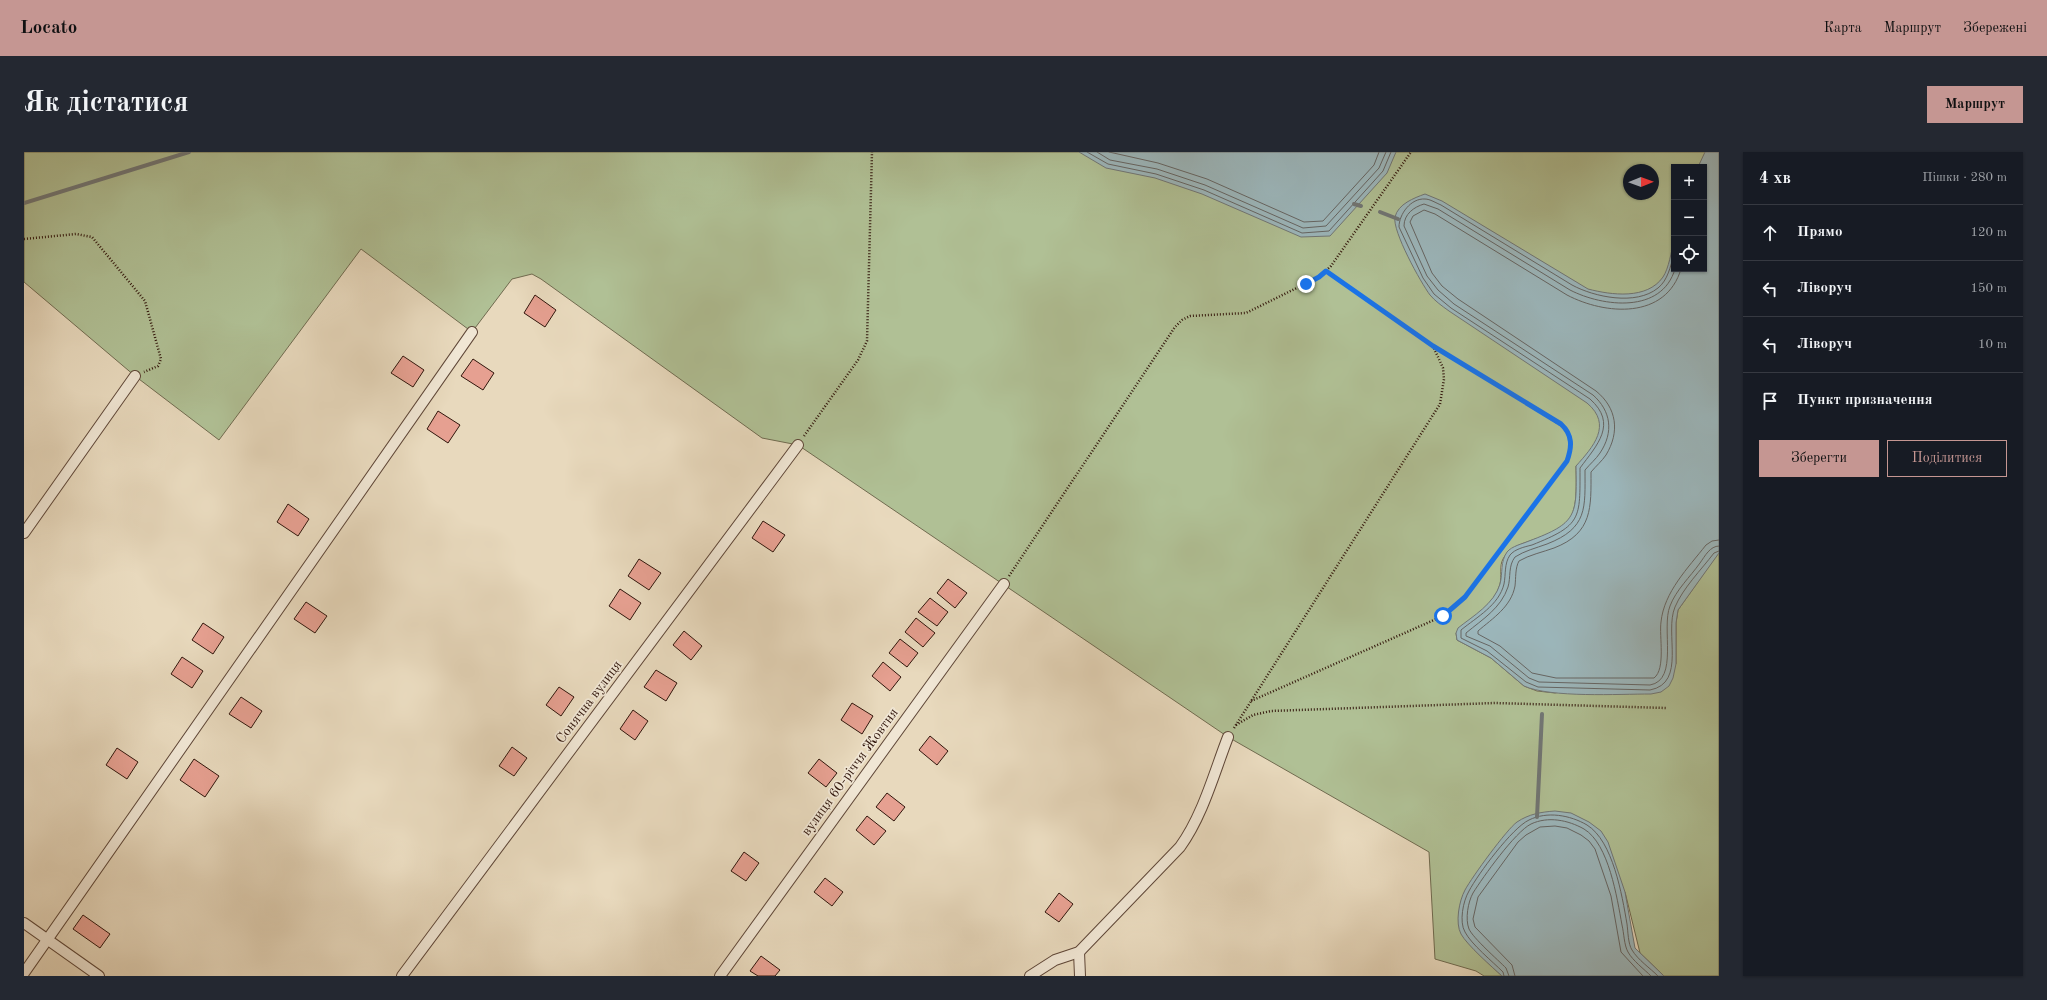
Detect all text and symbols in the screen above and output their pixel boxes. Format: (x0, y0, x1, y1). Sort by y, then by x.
text: Locato (20, 19, 77, 38)
text: Карта (1824, 21, 1862, 35)
text: Маршрут (1884, 21, 1941, 35)
text: Збережені (1963, 21, 2027, 35)
button: Маршрут (1927, 86, 2023, 123)
text: Як дістатися (24, 90, 188, 118)
north arrow (1623, 164, 1659, 200)
map controls (1671, 164, 1707, 272)
button: + (1671, 164, 1707, 200)
text: 4 хв (1759, 170, 1791, 187)
text: Пішки · 280 m (1922, 171, 2007, 184)
button: − (1671, 200, 1707, 236)
icon: ahead (1759, 222, 1781, 244)
text: Прямо (1797, 225, 1843, 240)
text: 120 m (1970, 226, 2007, 239)
button: locate (1671, 236, 1707, 272)
route end (1297, 275, 1315, 293)
icon: left (1759, 278, 1781, 300)
text: Ліворуч (1797, 281, 1852, 296)
text: 150 m (1970, 282, 2007, 295)
icon: left (1759, 334, 1781, 356)
text: Ліворуч (1797, 337, 1852, 352)
text: 10 m (1978, 338, 2007, 351)
icon: arrive (1759, 390, 1781, 412)
text: Пункт призначення (1797, 393, 1933, 408)
button: Зберегти (1759, 440, 1879, 477)
button: Поділитися (1887, 440, 2007, 477)
route start (1434, 607, 1452, 625)
street label: Сонячна вулиця (553, 658, 625, 746)
street label: вулиця 60-річчя Жовтня (799, 706, 901, 838)

